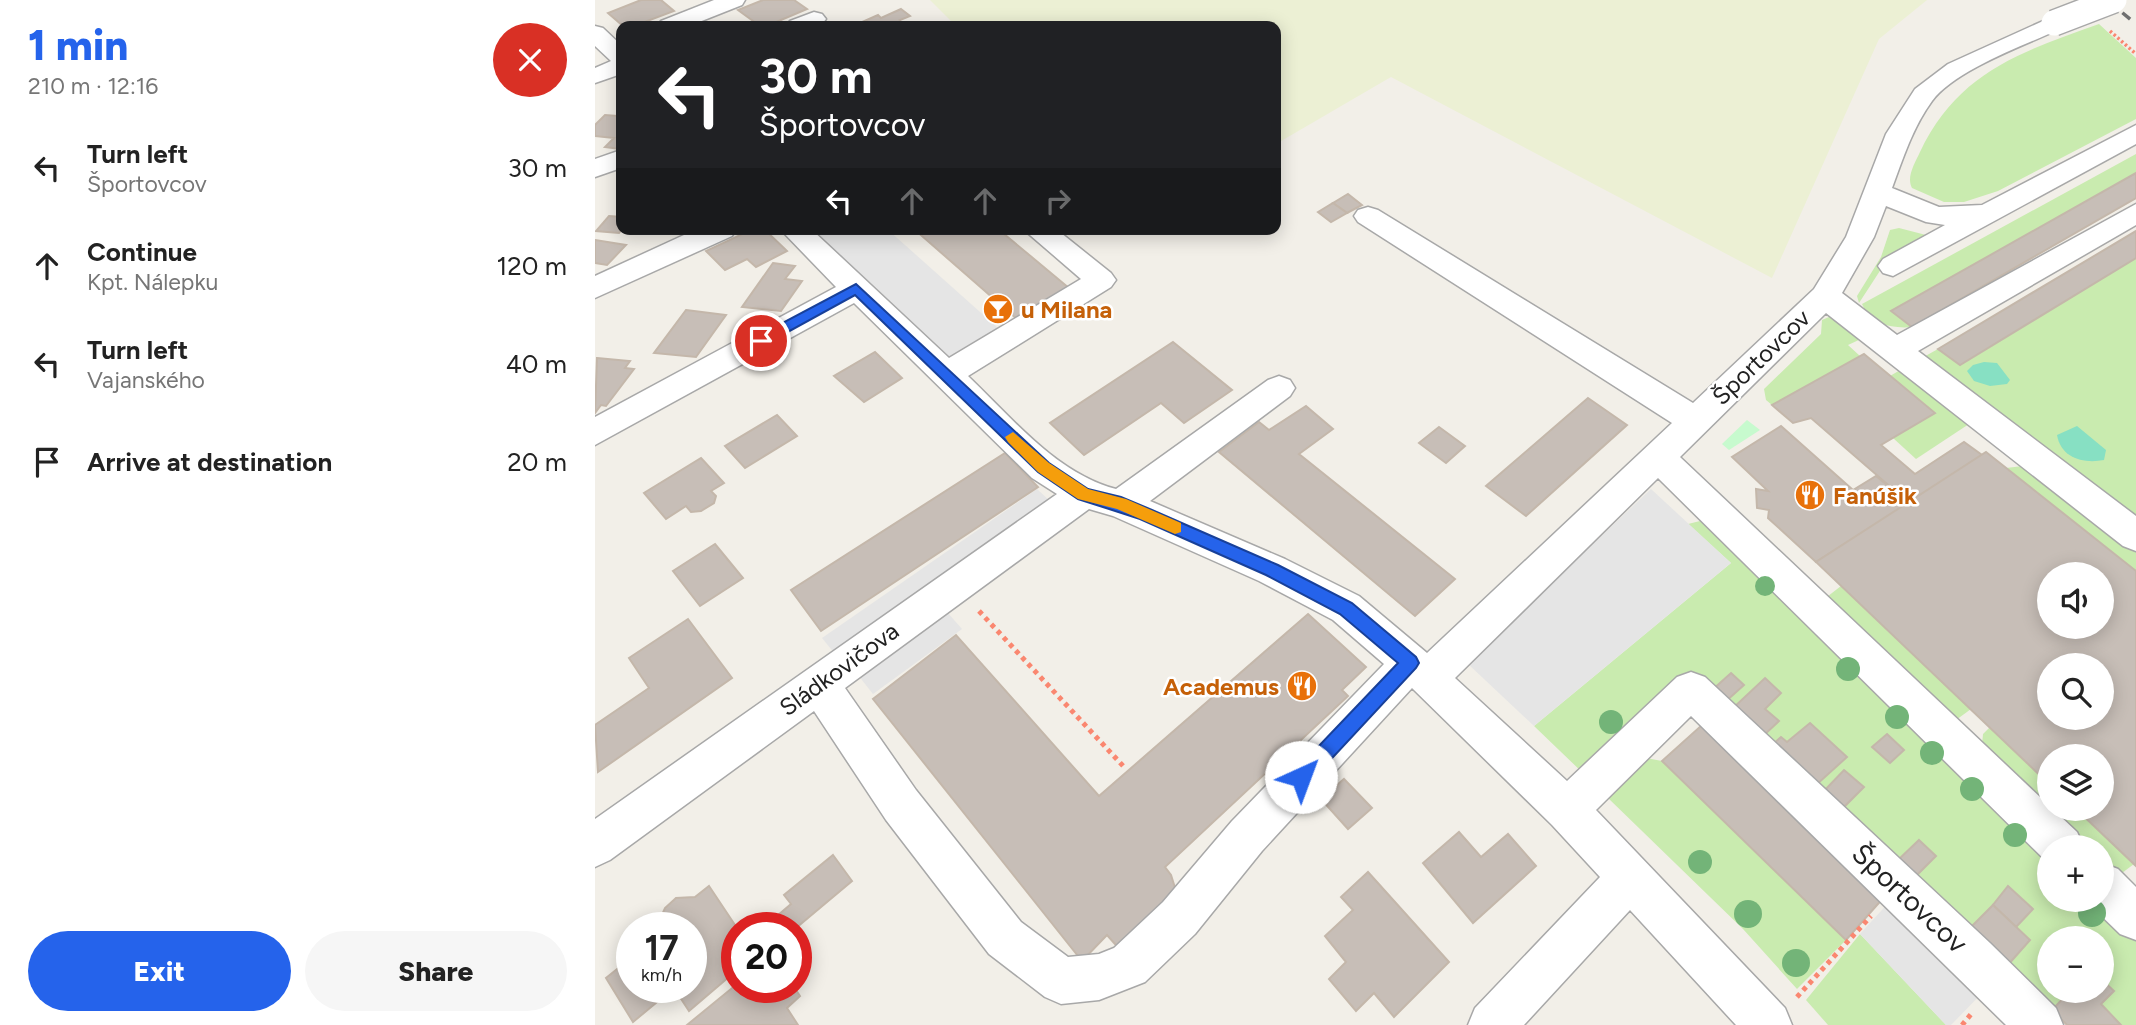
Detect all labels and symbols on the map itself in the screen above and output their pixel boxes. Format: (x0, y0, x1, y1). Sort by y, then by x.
bar icon: u Milana (981, 292, 1015, 326)
place label: u Milana (1021, 295, 1112, 324)
street label: Športovcov (1706, 303, 1816, 411)
pin (731, 311, 791, 371)
restaurant icon: Fanúšik (1793, 478, 1827, 512)
place label: Fanúšik (1833, 481, 1917, 510)
street label: Sládkovičova (774, 616, 904, 722)
restaurant icon: Academus (1285, 669, 1319, 703)
place label: Academus (1163, 672, 1279, 701)
position arrow (1264, 740, 1338, 814)
street label: Športovcov (1845, 836, 1975, 960)
speed limit sign: 20 (721, 912, 812, 1003)

